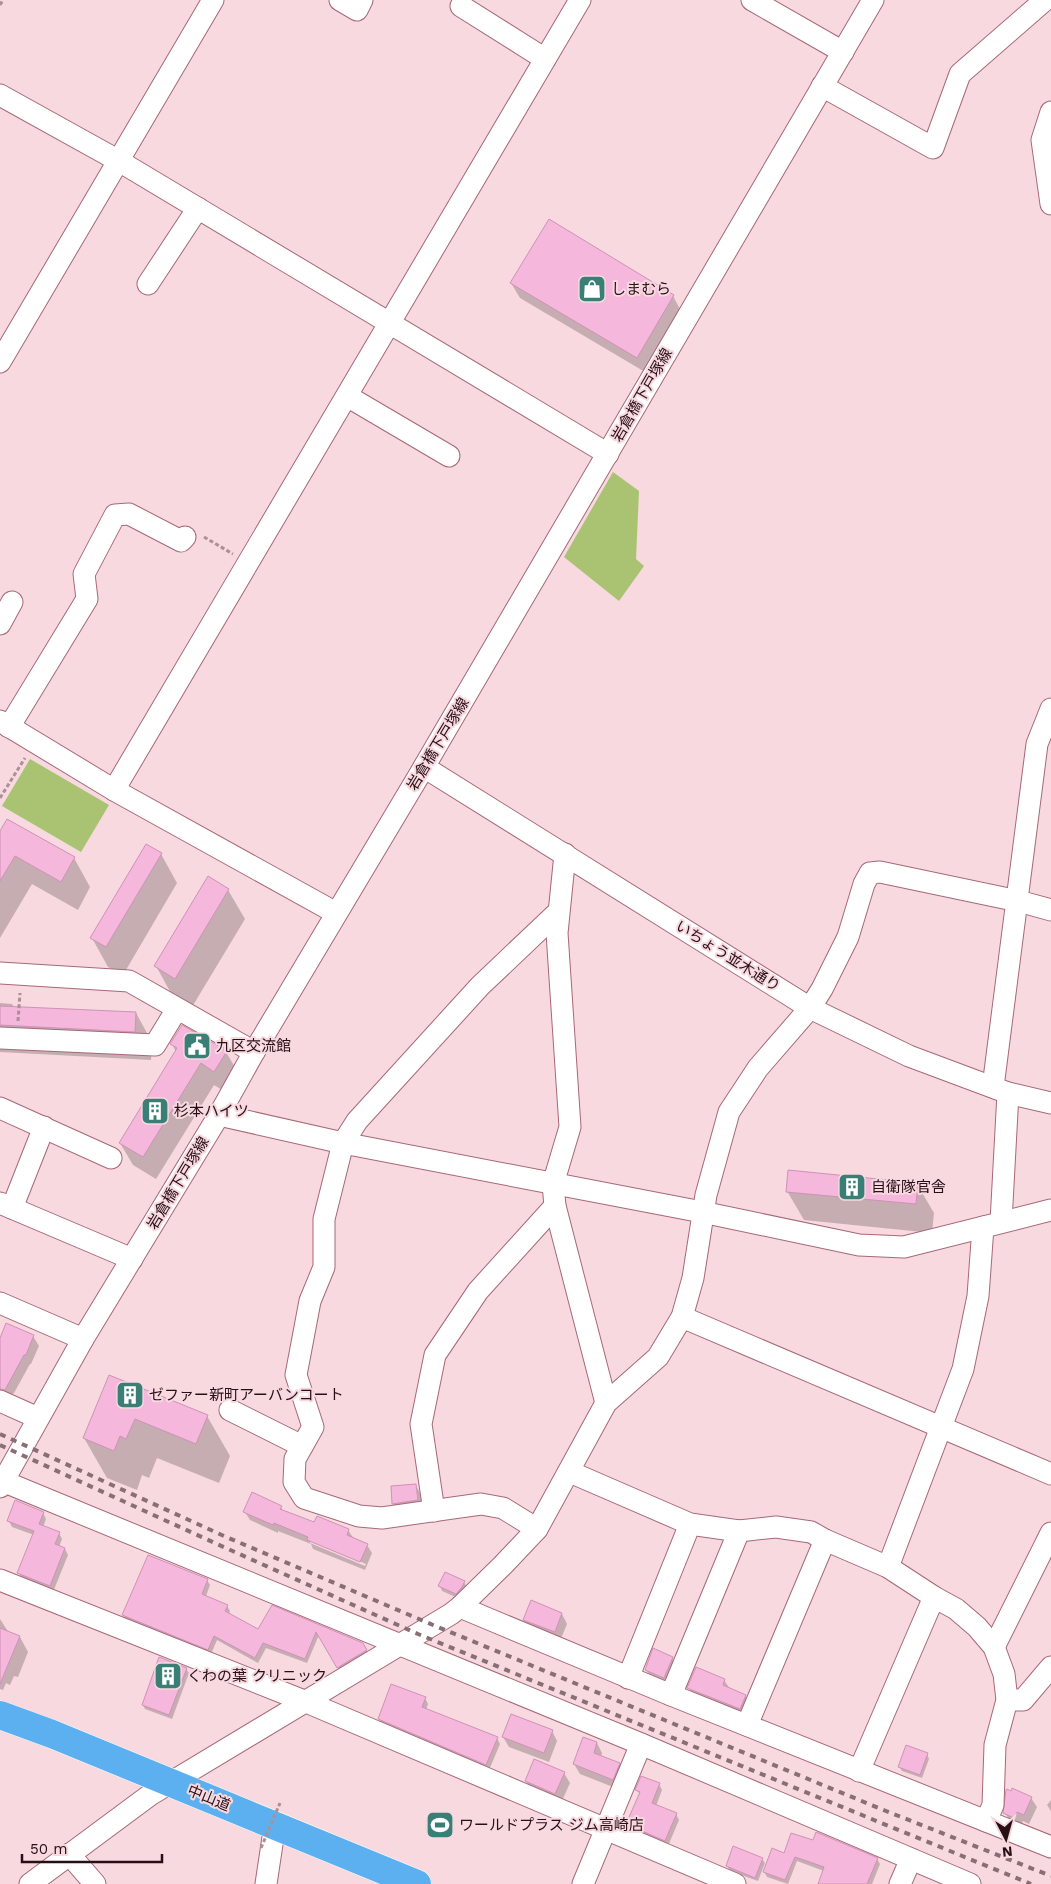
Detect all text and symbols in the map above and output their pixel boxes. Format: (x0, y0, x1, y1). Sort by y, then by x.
shop icon: しまむら (577, 274, 607, 304)
place label: しまむら (611, 280, 671, 298)
street label: 岩倉橋下戸塚線 (608, 345, 676, 445)
street label: 岩倉橋下戸塚線 (403, 694, 473, 794)
street label: いちょう並木通り (672, 917, 784, 995)
public building icon: 九区交流館 (182, 1031, 212, 1061)
place label: 九区交流館 (216, 1037, 291, 1055)
building icon: 杉本ハイツ (140, 1096, 170, 1126)
place label: 杉本ハイツ (174, 1102, 249, 1120)
street label: 岩倉橋下戸塚線 (143, 1133, 213, 1233)
building icon: 自衛隊官舎 (837, 1172, 867, 1202)
place label: 自衛隊官舎 (871, 1178, 946, 1196)
building icon: ゼファー新町アーバンコート (115, 1380, 145, 1410)
place label: ゼファー新町アーバンコート (149, 1386, 344, 1404)
building icon: くわの葉 クリニック (153, 1661, 183, 1691)
place label: くわの葉 クリニック (187, 1667, 327, 1685)
street label: 中山道 (185, 1781, 233, 1815)
sports icon: ワールドプラス ジム高崎店 (425, 1810, 455, 1840)
north arrow (981, 1814, 1031, 1864)
place label: ワールドプラス ジム高崎店 (459, 1816, 644, 1834)
scale bar (22, 1832, 162, 1864)
text: 50 m (30, 1840, 67, 1858)
text: N (1001, 1843, 1013, 1860)

